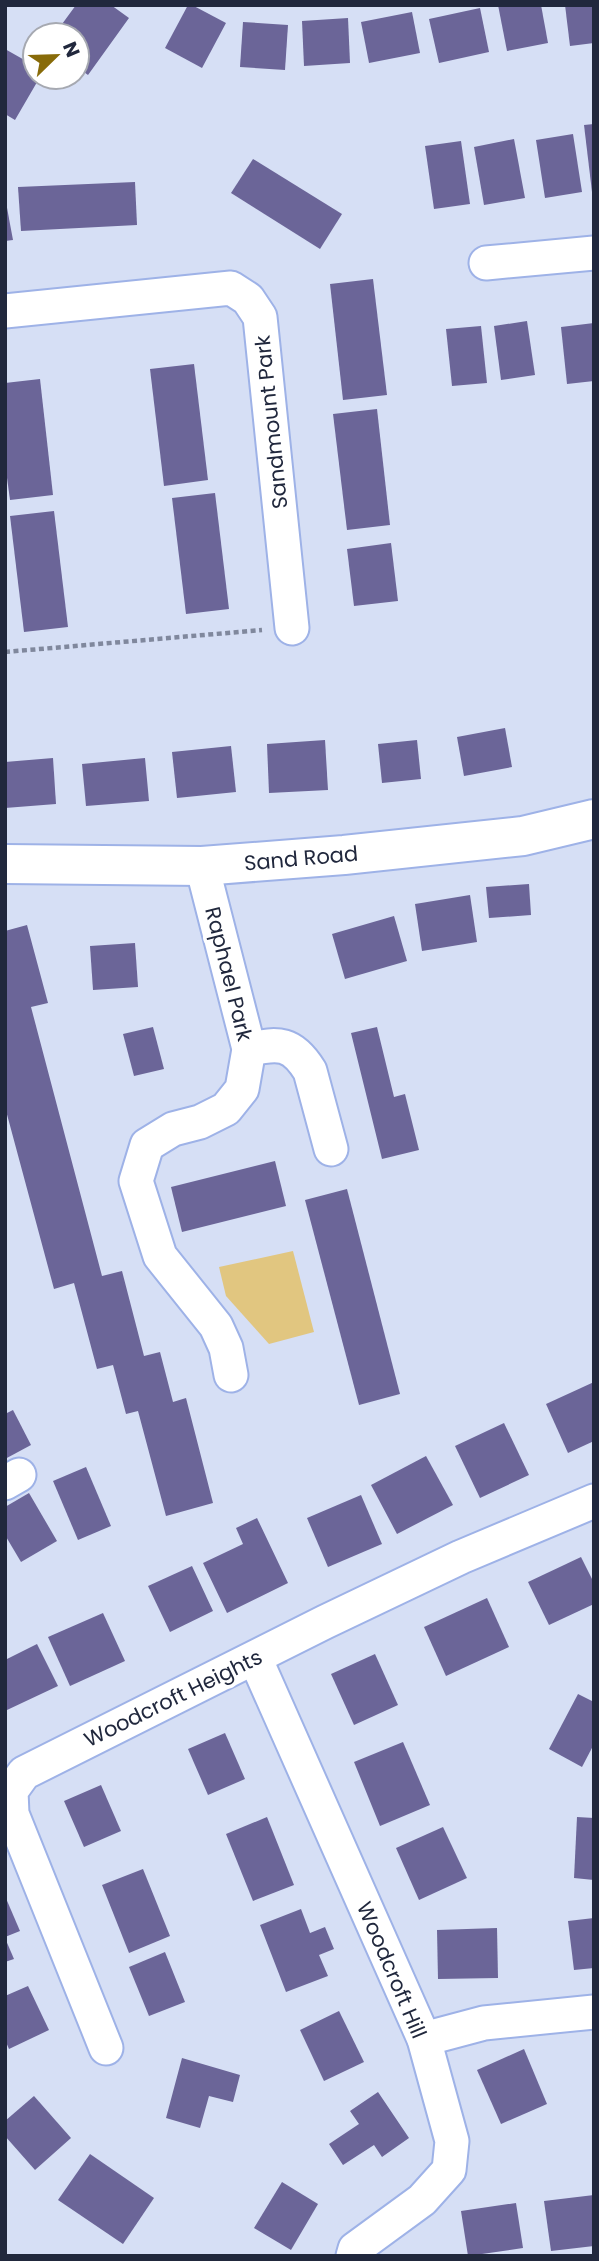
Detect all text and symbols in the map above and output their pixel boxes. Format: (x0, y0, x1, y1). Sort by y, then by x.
north arrow (21, 21, 91, 91)
text: N (56, 38, 86, 61)
street label: Sandmount Park (247, 334, 295, 510)
street label: Sand Road (243, 839, 359, 877)
street label: Raphael Park (198, 904, 260, 1044)
street label: Woodcroft Heights (79, 1642, 267, 1754)
street label: Woodcroft Hill (350, 1897, 434, 2043)

